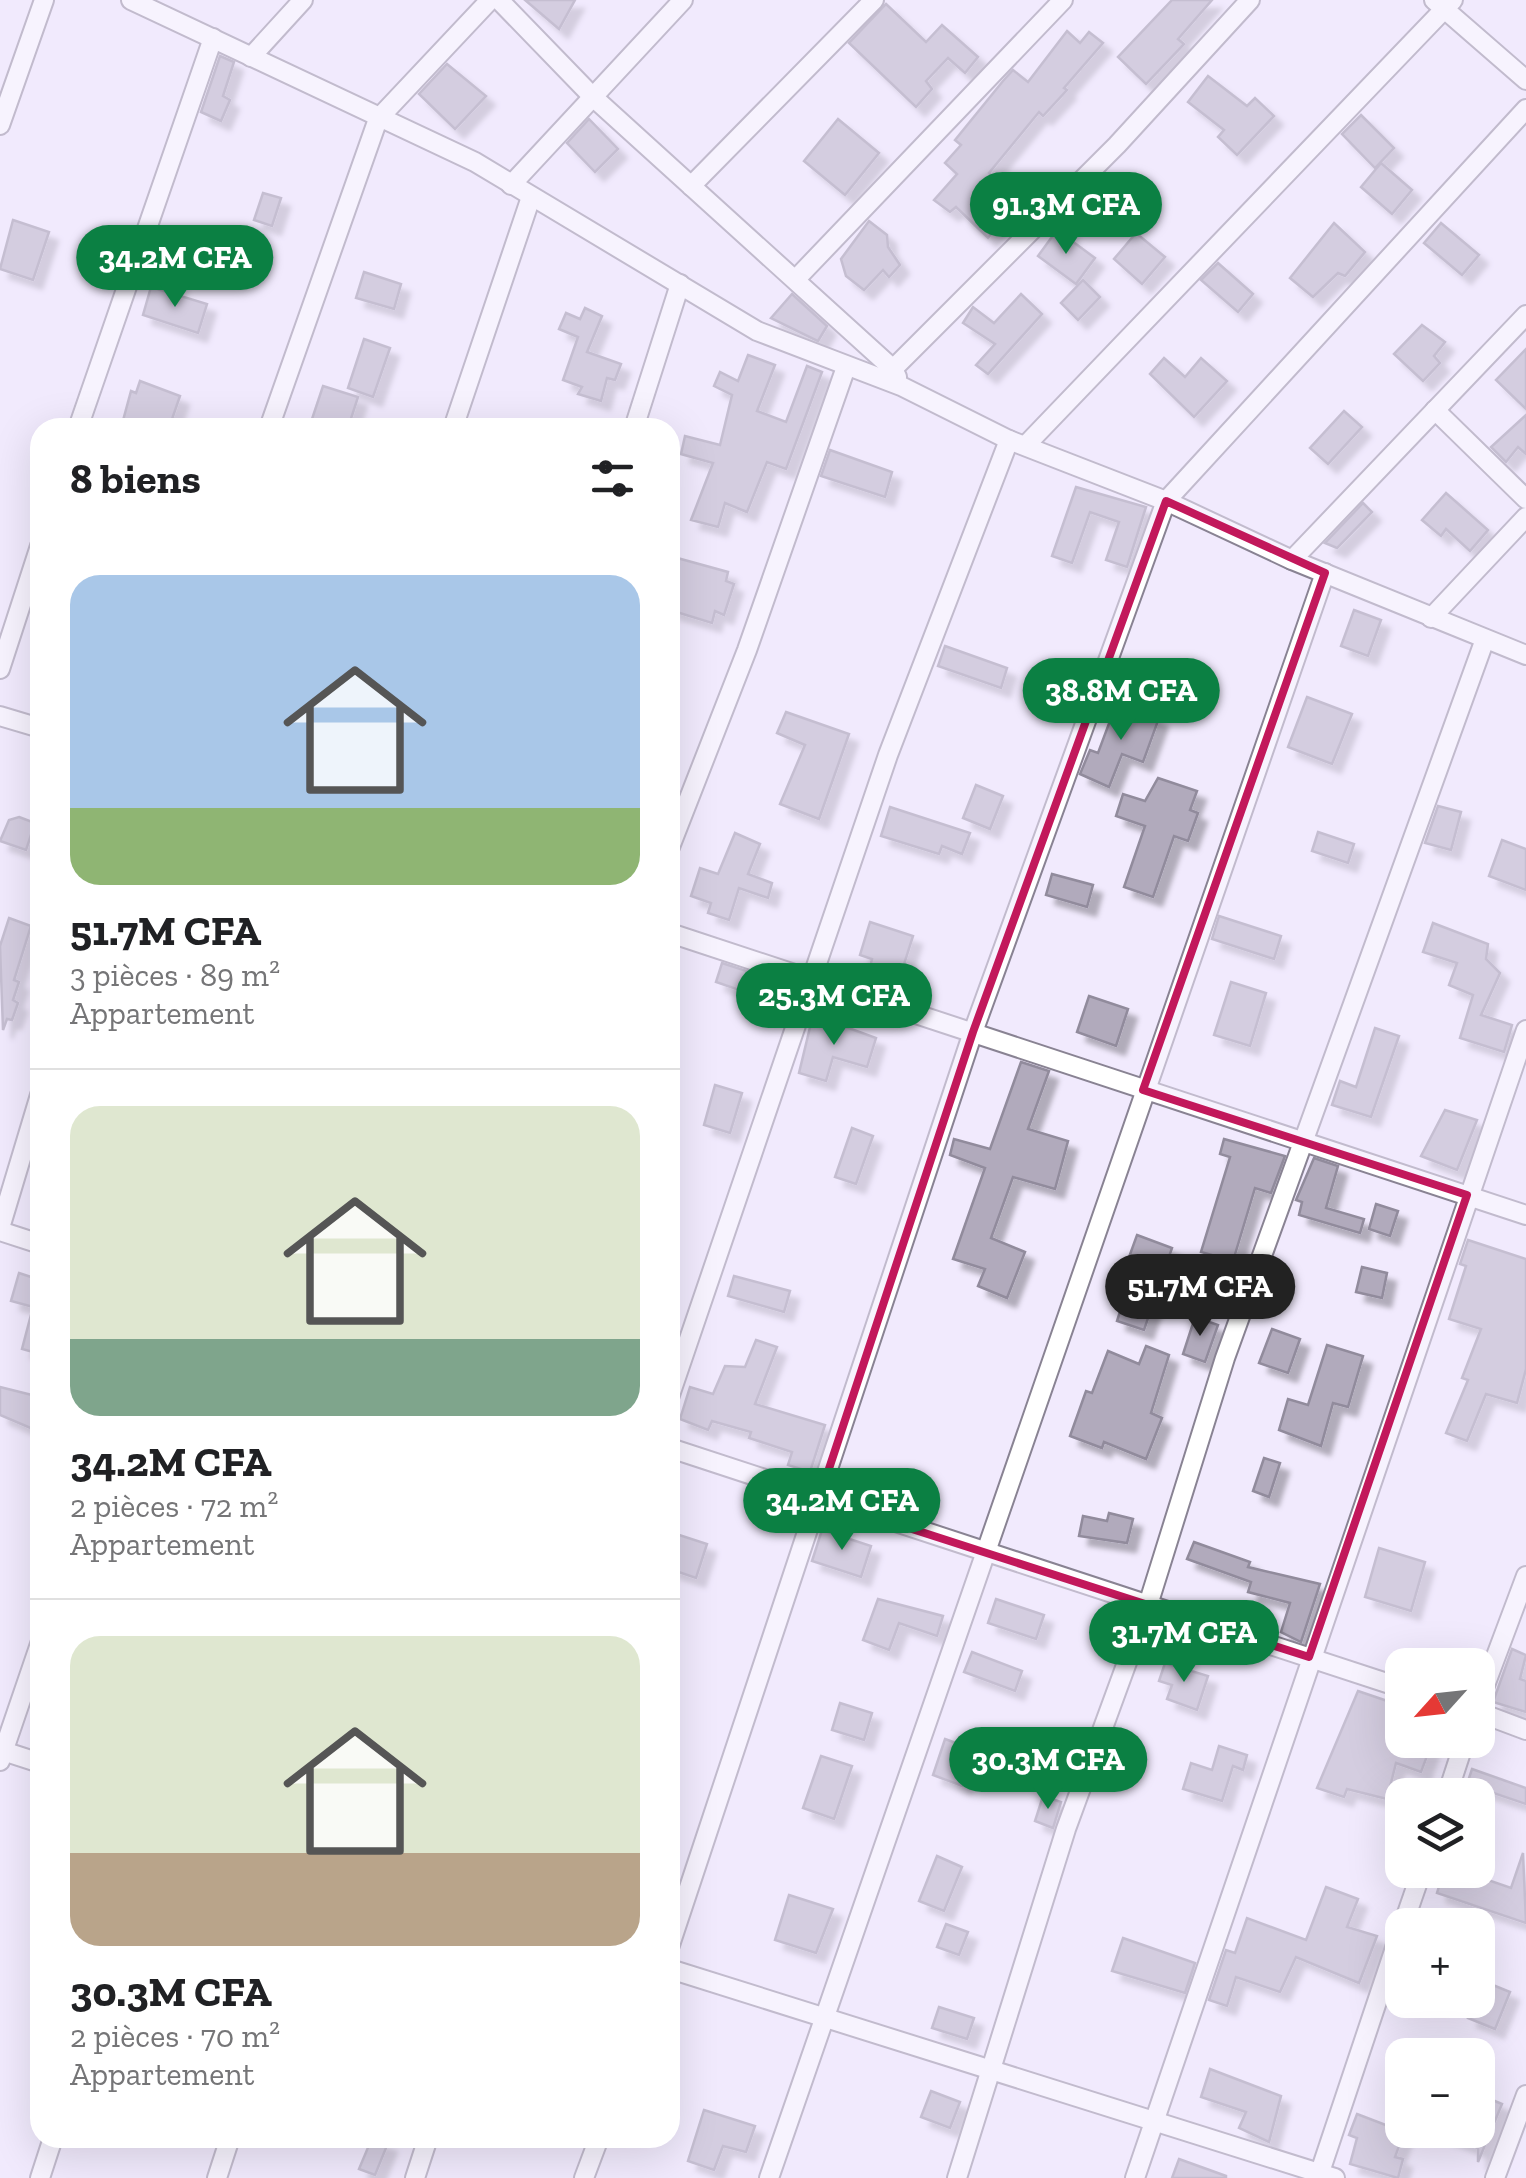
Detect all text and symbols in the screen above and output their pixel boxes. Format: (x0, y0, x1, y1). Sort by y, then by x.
pin: 91.3M CFA (952, 172, 1180, 257)
text: 91.3M CFA (992, 185, 1140, 223)
pin: 34.2M CFA (61, 225, 289, 310)
text: 34.2M CFA (98, 238, 252, 276)
icon: filters (585, 451, 640, 506)
text: 8 biens (70, 453, 201, 504)
icon: home (265, 640, 445, 820)
pin: 38.8M CFA (1007, 658, 1235, 743)
text: 38.8M CFA (1045, 671, 1197, 709)
text: 51.7M CFA (70, 905, 261, 956)
text: 3 pièces · 89 m² (70, 956, 280, 994)
pin: 25.3M CFA (720, 963, 948, 1048)
text: 25.3M CFA (758, 976, 910, 1014)
text: Appartement (70, 994, 254, 1032)
icon: home (265, 1171, 445, 1351)
pin: 51.7M CFA (1086, 1254, 1314, 1339)
text: 51.7M CFA (1127, 1267, 1273, 1305)
text: 34.2M CFA (70, 1436, 271, 1487)
pin: 34.2M CFA (728, 1468, 956, 1553)
text: 34.2M CFA (765, 1481, 919, 1519)
text: 2 pièces · 72 m² (70, 1487, 278, 1525)
text: Appartement (70, 1525, 254, 1563)
pin: 31.7M CFA (1070, 1600, 1298, 1685)
text: 31.7M CFA (1111, 1613, 1257, 1651)
north arrow (1385, 1648, 1495, 1758)
map controls (1385, 1648, 1495, 2148)
icon: home (265, 1701, 445, 1881)
pin: 30.3M CFA (934, 1727, 1162, 1812)
text: 30.3M CFA (971, 1740, 1125, 1778)
button: layers (1385, 1778, 1495, 1888)
button: + (1385, 1908, 1495, 2018)
text: 30.3M CFA (70, 1966, 272, 2017)
text: 2 pièces · 70 m² (70, 2017, 280, 2055)
button: − (1385, 2038, 1495, 2148)
text: Appartement (70, 2055, 254, 2093)

